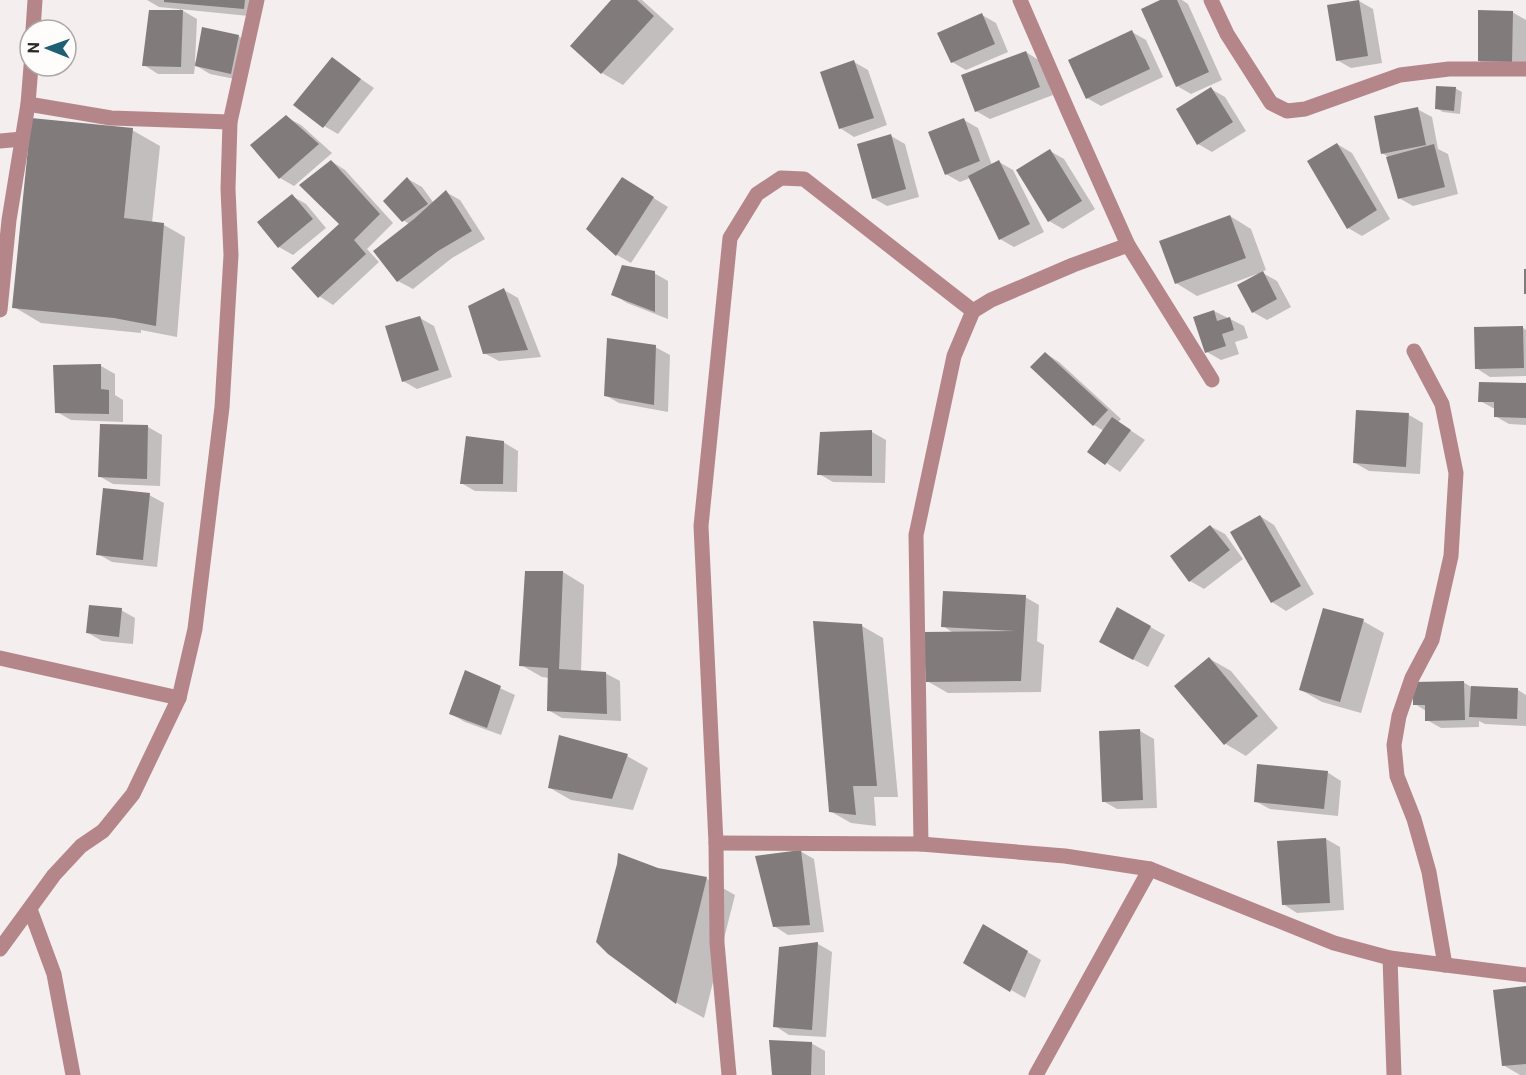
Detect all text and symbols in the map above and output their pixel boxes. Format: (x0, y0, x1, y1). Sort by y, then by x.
north arrow (18, 18, 78, 78)
text: N (24, 42, 43, 54)

